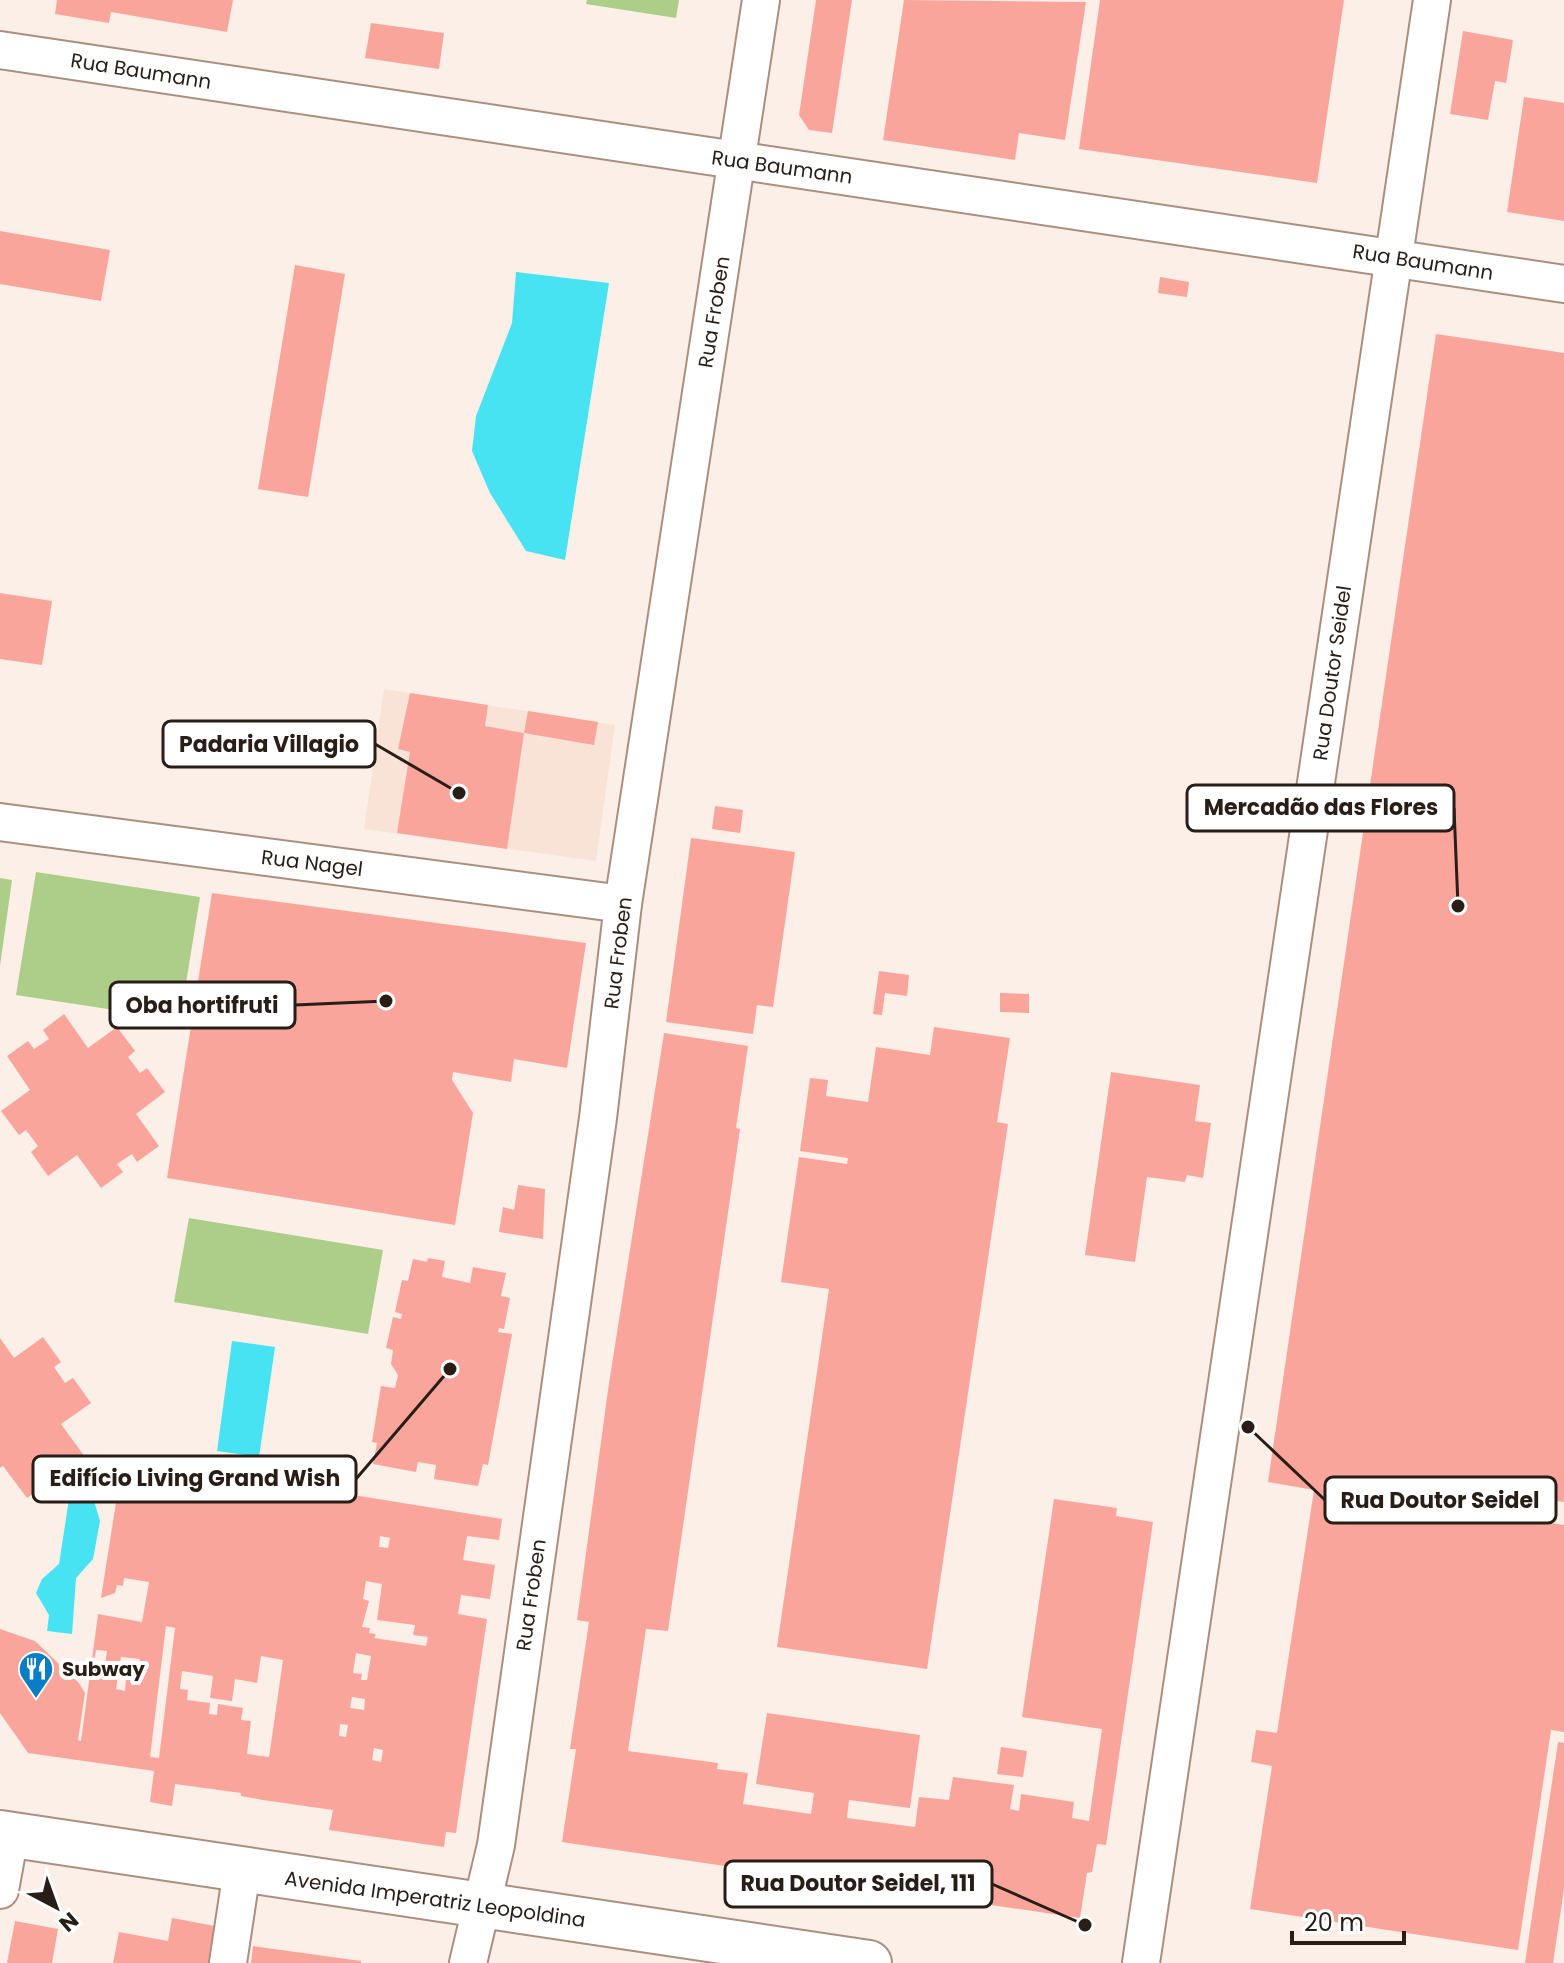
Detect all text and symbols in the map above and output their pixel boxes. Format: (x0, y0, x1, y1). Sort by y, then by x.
street label: Rua Baumann (69, 46, 213, 96)
street label: Rua Baumann (710, 143, 854, 191)
street label: Rua Baumann (1351, 237, 1495, 287)
street label: Rua Froben (691, 254, 737, 370)
street label: Rua Doutor Seidel (1306, 584, 1358, 762)
callout: Padaria Villagio (163, 721, 375, 767)
text: Padaria Villagio (179, 729, 359, 760)
callout: Mercadão das Flores (1187, 785, 1454, 831)
text: Mercadão das Flores (1204, 792, 1438, 823)
street label: Rua Nagel (260, 843, 364, 883)
street label: Rua Froben (597, 895, 639, 1011)
callout: Oba hortifruti (110, 982, 295, 1028)
text: Oba hortifruti (125, 990, 279, 1021)
callout: Edifício Living Grand Wish (33, 1456, 356, 1502)
text: Edifício Living Grand Wish (50, 1463, 340, 1494)
callout: Rua Doutor Seidel (1325, 1477, 1556, 1523)
text: Rua Doutor Seidel (1340, 1485, 1540, 1516)
street label: Rua Froben (509, 1537, 553, 1653)
restaurant icon: Subway (17, 1650, 55, 1700)
place label: Subway (62, 1655, 145, 1683)
callout: Rua Doutor Seidel, 111 (725, 1861, 992, 1907)
street label: Avenida Imperatriz Leopoldina (283, 1864, 587, 1934)
north arrow (16, 1867, 96, 1947)
text: Rua Doutor Seidel, 111 (741, 1868, 975, 1899)
scale bar (1292, 1895, 1404, 1945)
text: N (52, 1905, 85, 1939)
text: 20 m (1304, 1906, 1364, 1939)

